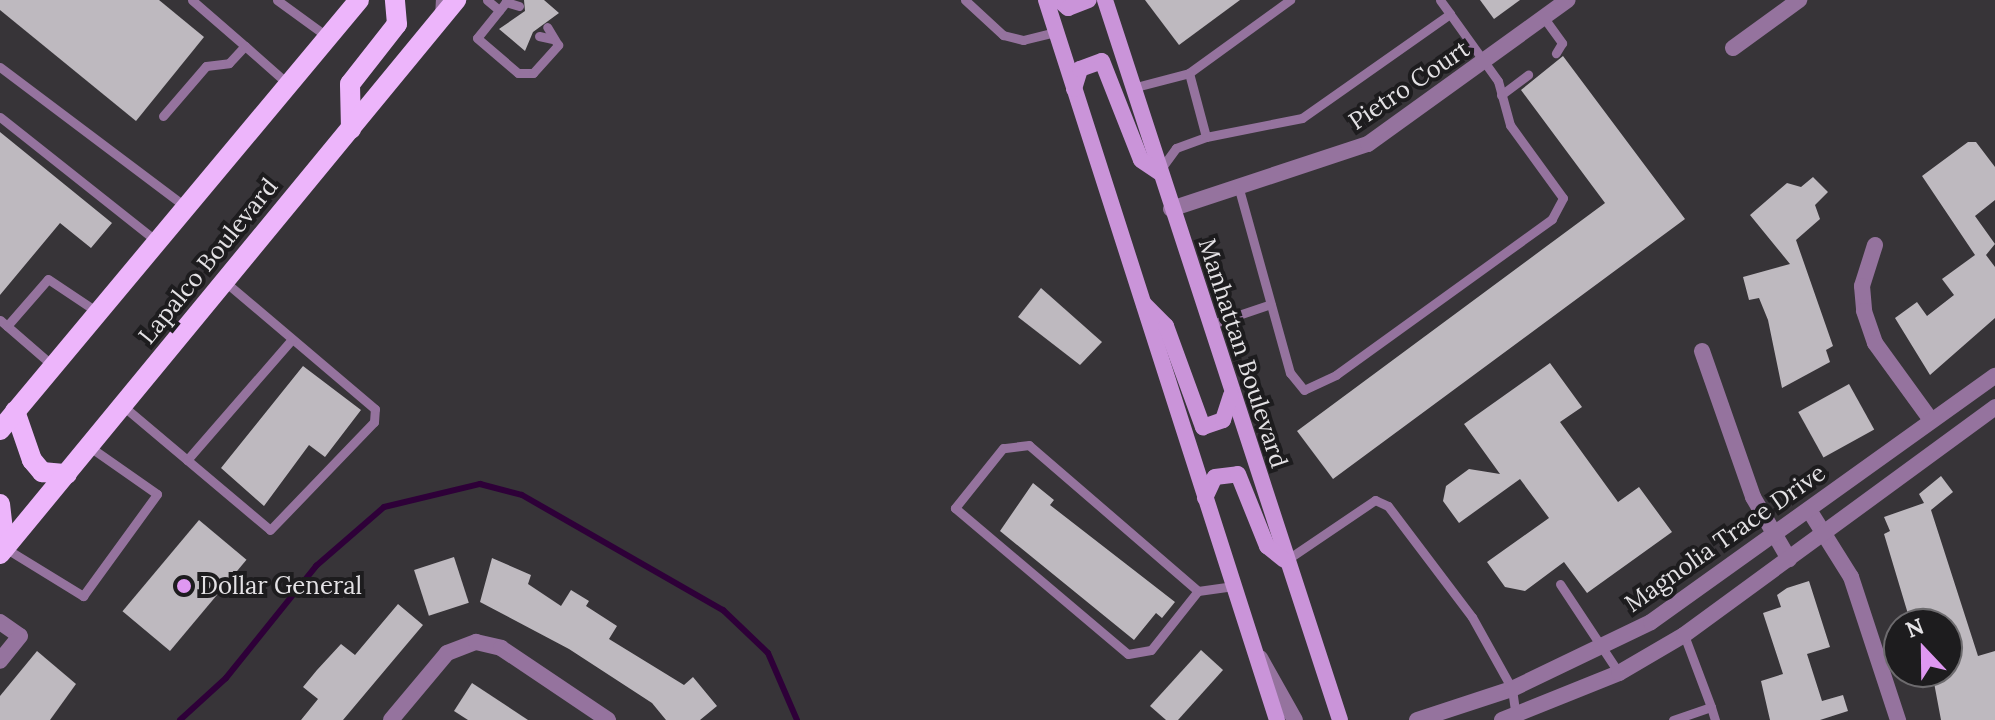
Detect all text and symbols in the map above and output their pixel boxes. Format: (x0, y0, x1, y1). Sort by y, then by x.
street label: Pietro Court (1343, 34, 1475, 136)
street label: Lapalco Boulevard (132, 172, 284, 350)
street label: Manhattan Boulevard (1192, 235, 1294, 471)
street label: Magnolia Trace Drive (1619, 458, 1831, 618)
place label: Dollar General (200, 572, 362, 600)
marker: Dollar General (175, 577, 193, 595)
north arrow (1883, 608, 1963, 688)
text: N (1902, 611, 1928, 644)

